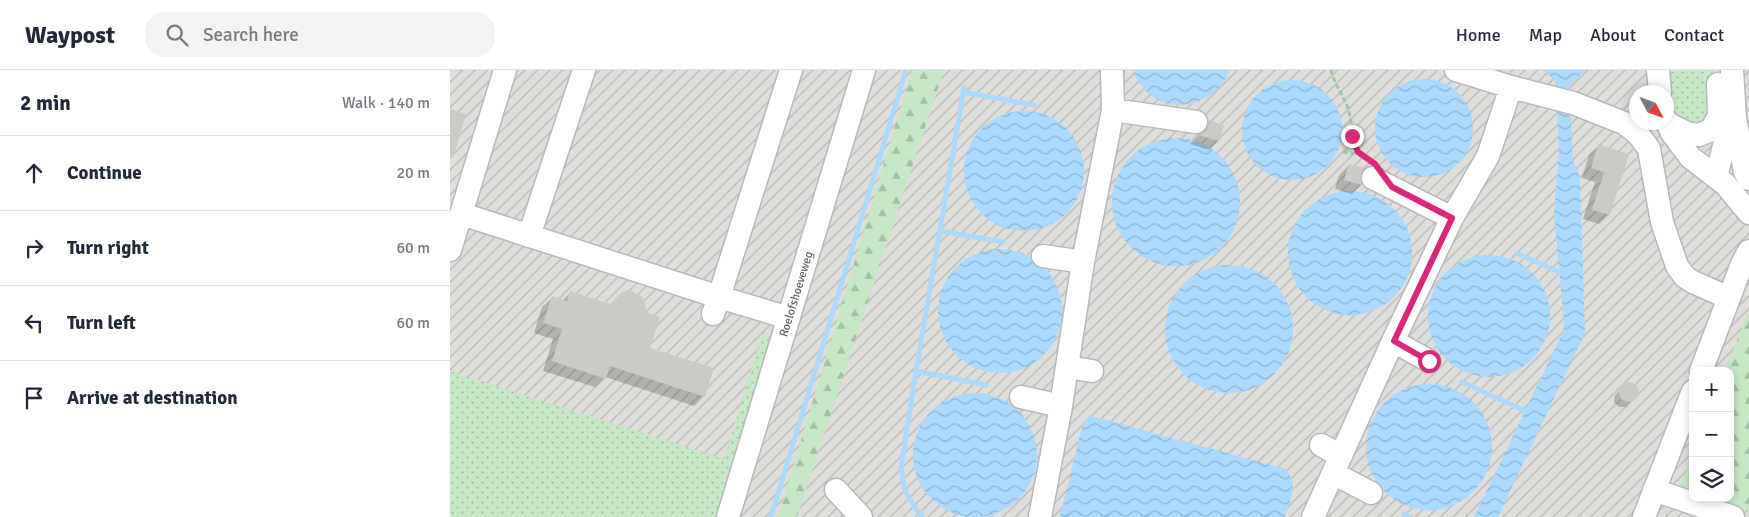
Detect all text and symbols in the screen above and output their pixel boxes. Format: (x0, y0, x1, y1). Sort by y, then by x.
search box (145, 12, 495, 57)
text: Waypost (25, 20, 115, 50)
icon: search (163, 21, 191, 49)
text: Search here (203, 23, 299, 47)
text: Home (1456, 24, 1501, 46)
text: Map (1529, 24, 1562, 46)
text: About (1590, 24, 1636, 46)
text: Contact (1664, 24, 1724, 46)
north arrow (1629, 85, 1674, 130)
text: 2 min (20, 90, 71, 116)
text: Walk · 140 m (342, 93, 430, 113)
route end (1341, 125, 1364, 148)
icon: ahead (20, 159, 48, 187)
text: Continue (67, 161, 142, 185)
text: 20 m (396, 163, 430, 183)
icon: right (20, 234, 48, 262)
text: Turn right (67, 236, 149, 260)
text: 60 m (396, 238, 430, 258)
street label: Roelofshoeveweg (776, 250, 817, 339)
icon: left (20, 309, 48, 337)
text: Turn left (67, 311, 136, 335)
text: 60 m (396, 313, 430, 333)
route start (1418, 350, 1441, 373)
map controls (1689, 367, 1734, 502)
button: + (1689, 367, 1734, 412)
icon: arrive (20, 384, 48, 412)
text: Arrive at destination (67, 386, 238, 410)
button: − (1689, 412, 1734, 457)
button: layers (1689, 457, 1734, 502)

